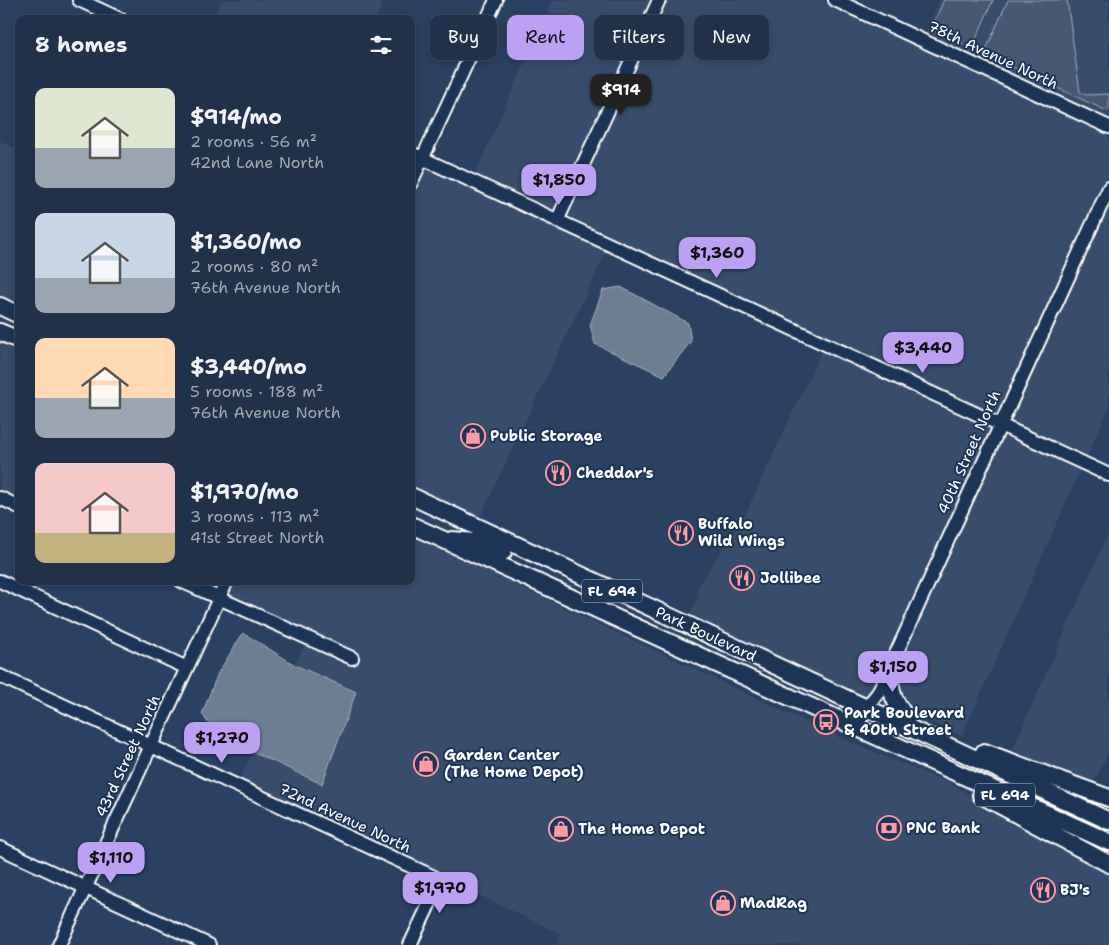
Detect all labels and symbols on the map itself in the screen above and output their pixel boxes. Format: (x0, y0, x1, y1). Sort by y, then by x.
street label: 78th Avenue North (925, 16, 1061, 94)
pin: $914 (591, 74, 651, 116)
pin: $1,850 (518, 164, 600, 206)
pin: $1,360 (676, 236, 758, 279)
pin: $3,440 (882, 332, 964, 374)
street label: 40th Street North (933, 387, 1005, 517)
shop icon: Public Storage (460, 423, 486, 449)
place label: Public Storage (490, 426, 603, 446)
restaurant icon: Cheddar's (545, 460, 571, 486)
place label: Cheddar's (576, 463, 654, 483)
place label: Buffalo Wild Wings (698, 514, 785, 551)
restaurant icon: Buffalo Wild Wings (668, 520, 694, 546)
restaurant icon: Jollibee (729, 565, 755, 591)
place label: Jollibee (760, 568, 821, 588)
road number: FL 694 (582, 580, 642, 602)
street label: Park Boulevard (652, 602, 760, 666)
pin: $1,150 (852, 650, 934, 693)
street label: 43rd Street North (91, 692, 165, 820)
place label: Park Boulevard & 40th Street (844, 703, 964, 740)
bus stop icon: Park Boulevard & 40th Street (813, 709, 839, 735)
pin: $1,270 (181, 722, 263, 764)
place label: Garden Center (The Home Depot) (444, 745, 584, 782)
shop icon: Garden Center (The Home Depot) (413, 751, 439, 777)
street label: 72nd Avenue North (276, 779, 414, 857)
road number: FL 694 (975, 784, 1035, 806)
bank icon: PNC Bank (876, 815, 902, 841)
shop icon: The Home Depot (548, 816, 574, 842)
place label: PNC Bank (906, 818, 981, 838)
place label: The Home Depot (578, 819, 705, 839)
pin: $1,110 (70, 842, 152, 884)
pin: $1,970 (399, 872, 481, 914)
restaurant icon: BJ's (1030, 877, 1056, 903)
place label: BJ's (1060, 880, 1090, 900)
shop icon: MadRag (710, 890, 736, 916)
place label: MadRag (740, 893, 807, 913)

